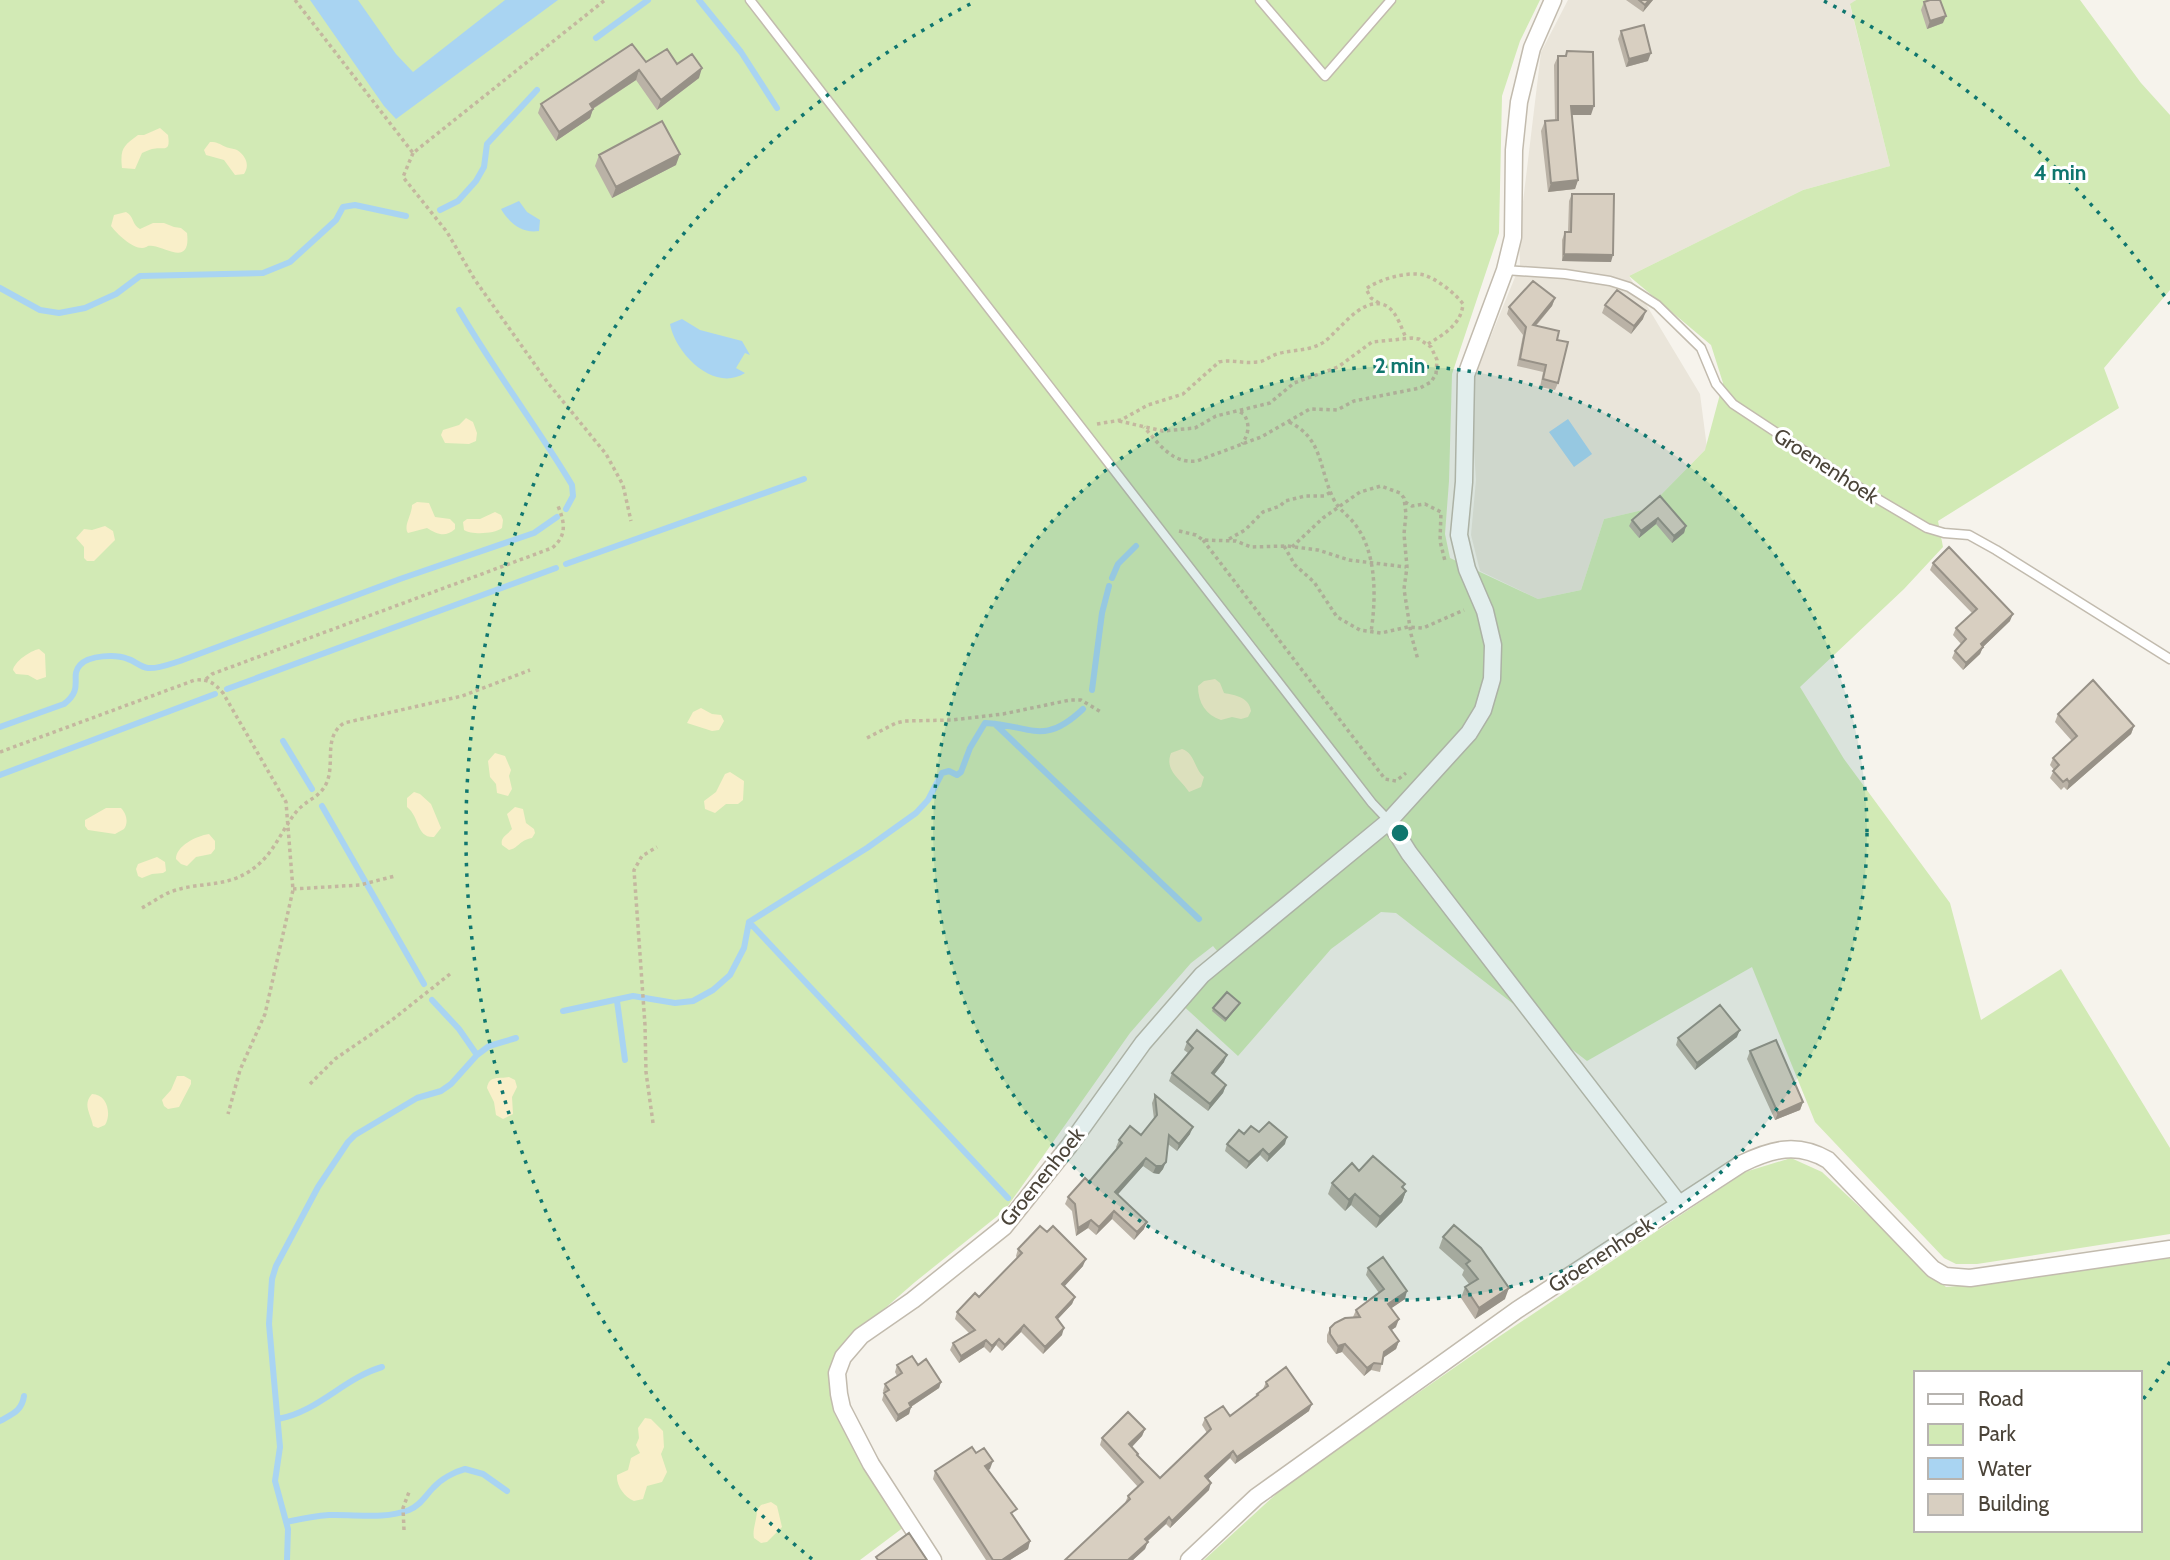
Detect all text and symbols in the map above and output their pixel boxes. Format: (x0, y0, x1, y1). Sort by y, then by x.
text: 4 min (2034, 160, 2086, 185)
text: 2 min (1375, 353, 1425, 378)
street label: Groenenhoek (1769, 422, 1884, 509)
centre of rings (1388, 821, 1412, 845)
street label: Groenenhoek (994, 1122, 1089, 1231)
street label: Groenenhoek (1544, 1211, 1658, 1298)
legend (1914, 1371, 2142, 1532)
text: Road (1978, 1386, 2024, 1411)
text: Park (1978, 1421, 2016, 1446)
text: Water (1978, 1456, 2032, 1481)
text: Building (1978, 1491, 2050, 1516)

